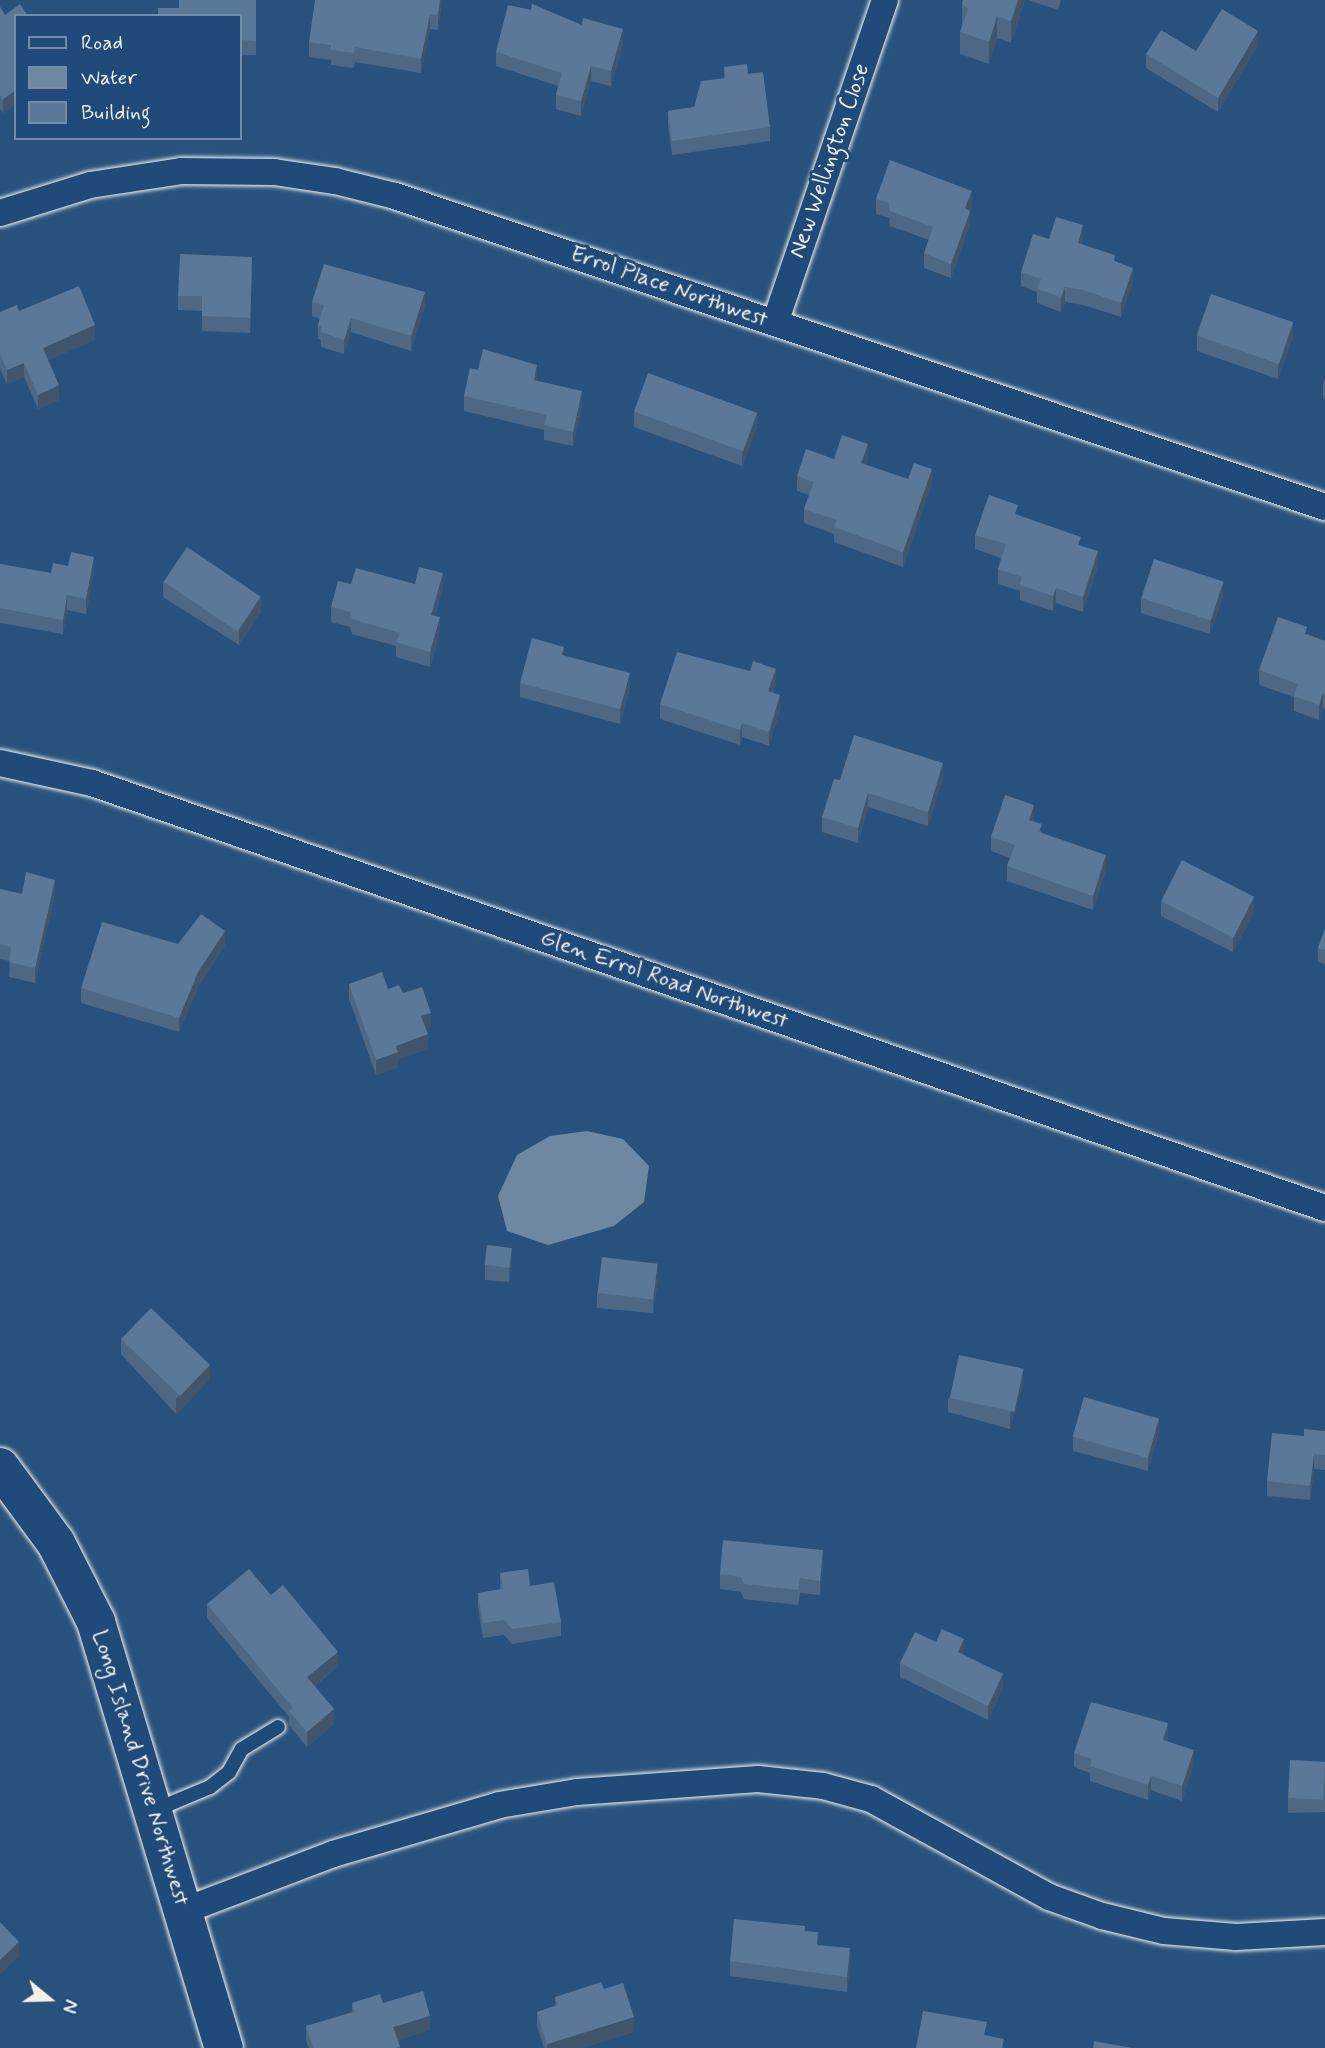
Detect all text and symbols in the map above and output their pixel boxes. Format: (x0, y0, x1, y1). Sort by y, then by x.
legend (14, 14, 242, 140)
text: Road (81, 29, 123, 57)
street label: New Wellington Close (783, 58, 877, 264)
text: Water (81, 64, 137, 92)
text: Building (81, 99, 151, 127)
street label: Errol Place Northwest (567, 240, 771, 334)
street label: Glen Errol Road Northwest (537, 925, 791, 1035)
street label: Long Island Drive Northwest (86, 1630, 194, 1906)
north arrow (14, 1964, 84, 2034)
text: N (55, 1996, 83, 2016)

